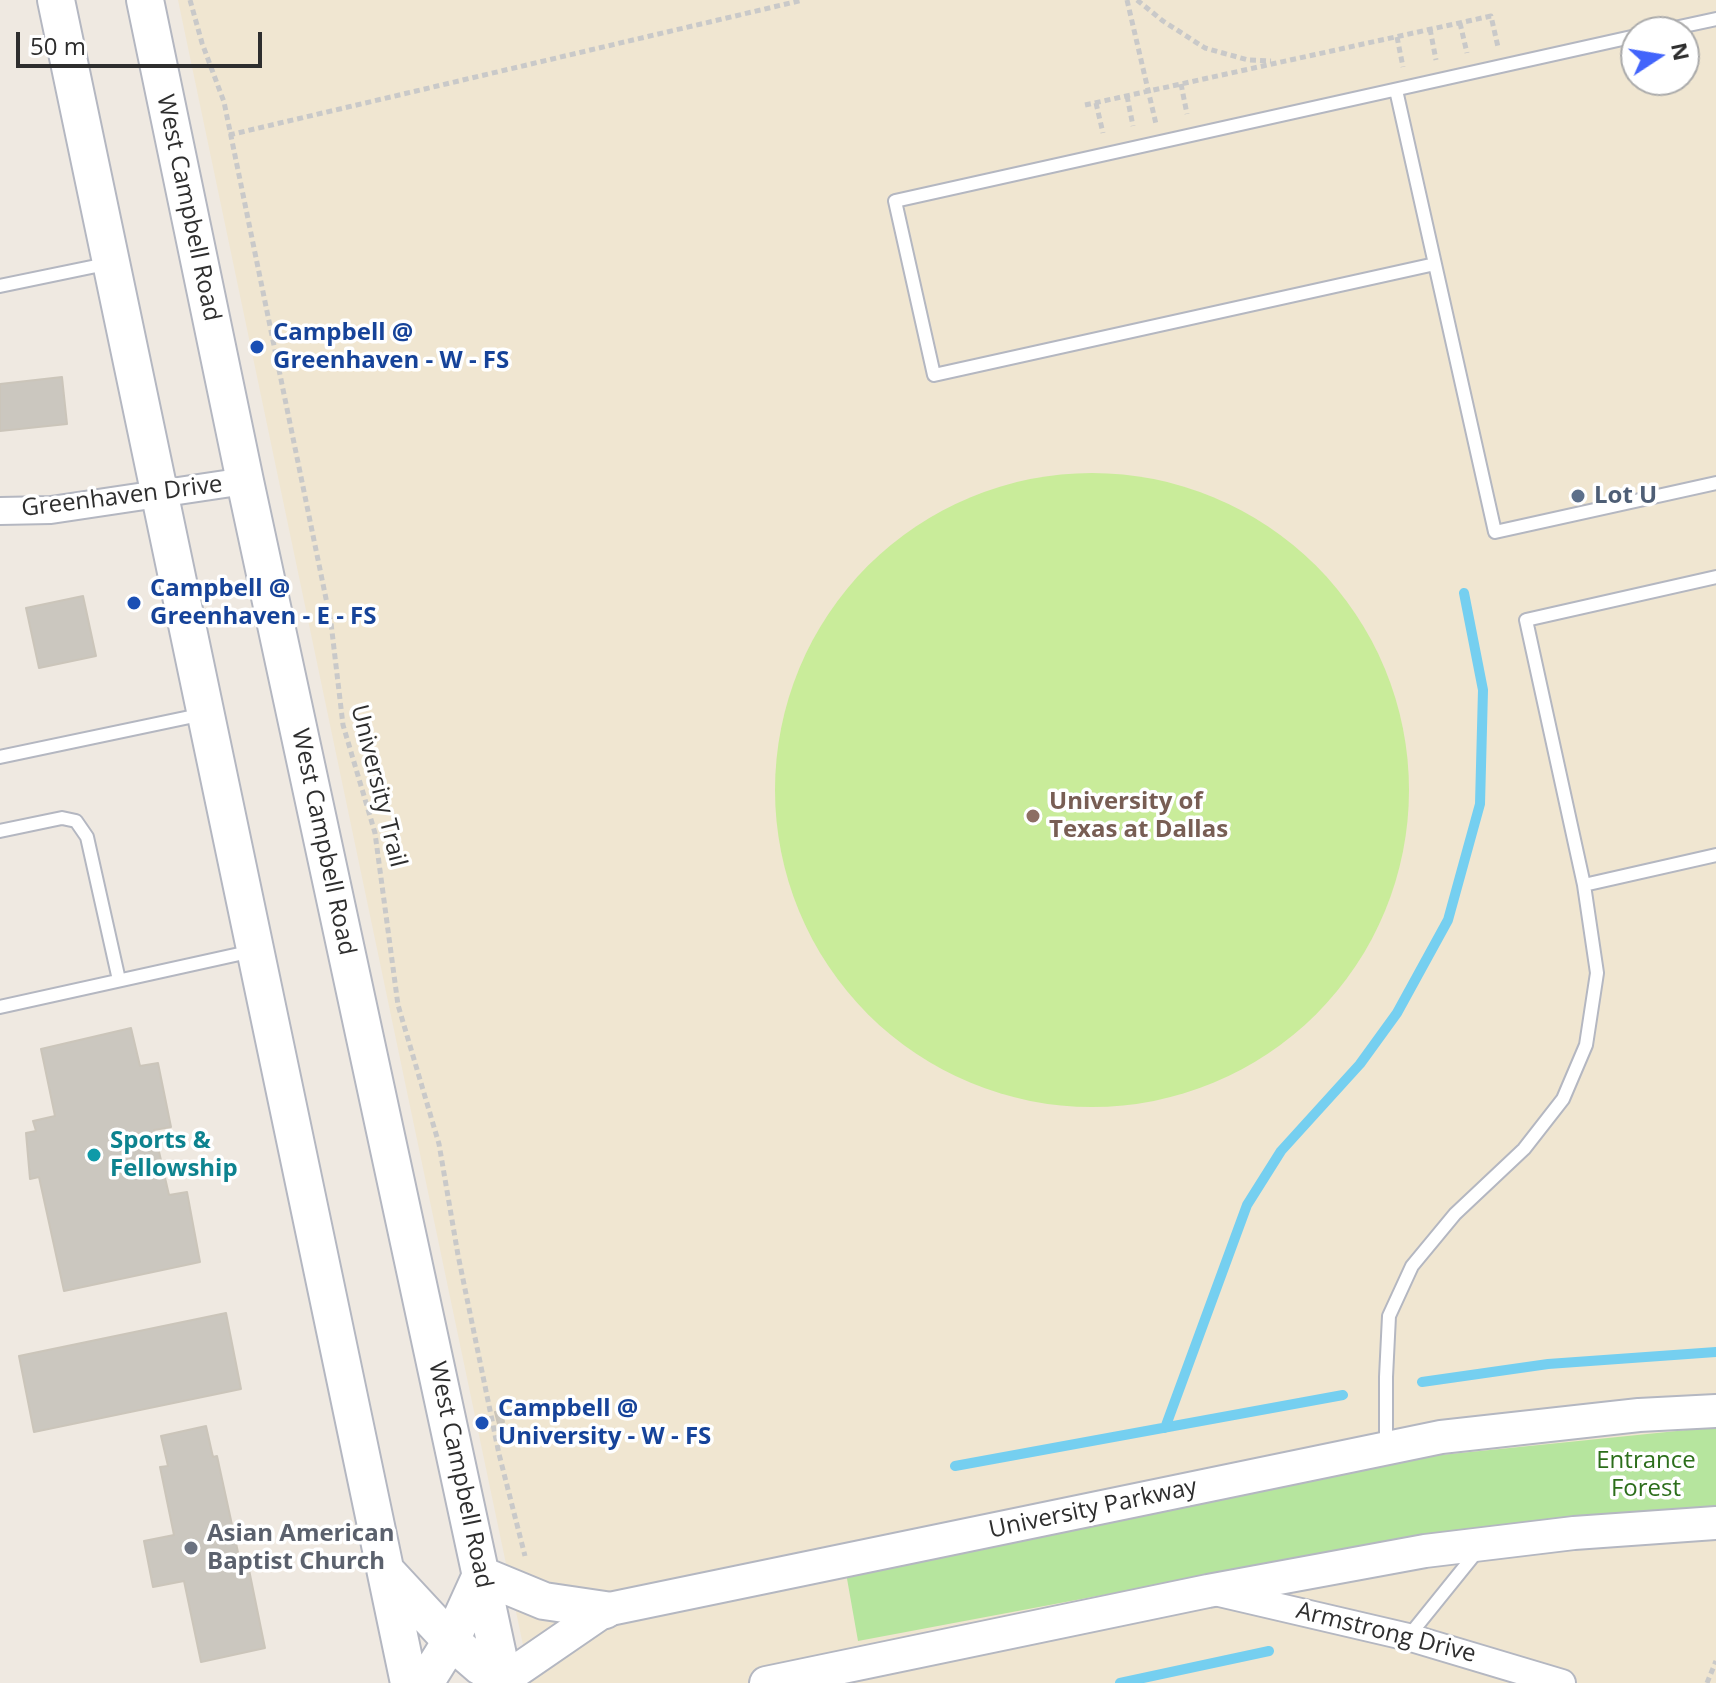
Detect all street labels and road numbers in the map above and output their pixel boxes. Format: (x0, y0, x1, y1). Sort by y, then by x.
street label: West Campbell Road (150, 92, 226, 324)
street label: Greenhaven Drive (20, 470, 224, 524)
street label: University Trail (344, 702, 412, 870)
street label: West Campbell Road (285, 726, 361, 958)
street label: West Campbell Road (422, 1359, 498, 1591)
street label: University Parkway (986, 1473, 1200, 1545)
street label: Armstrong Drive (1293, 1597, 1479, 1669)

